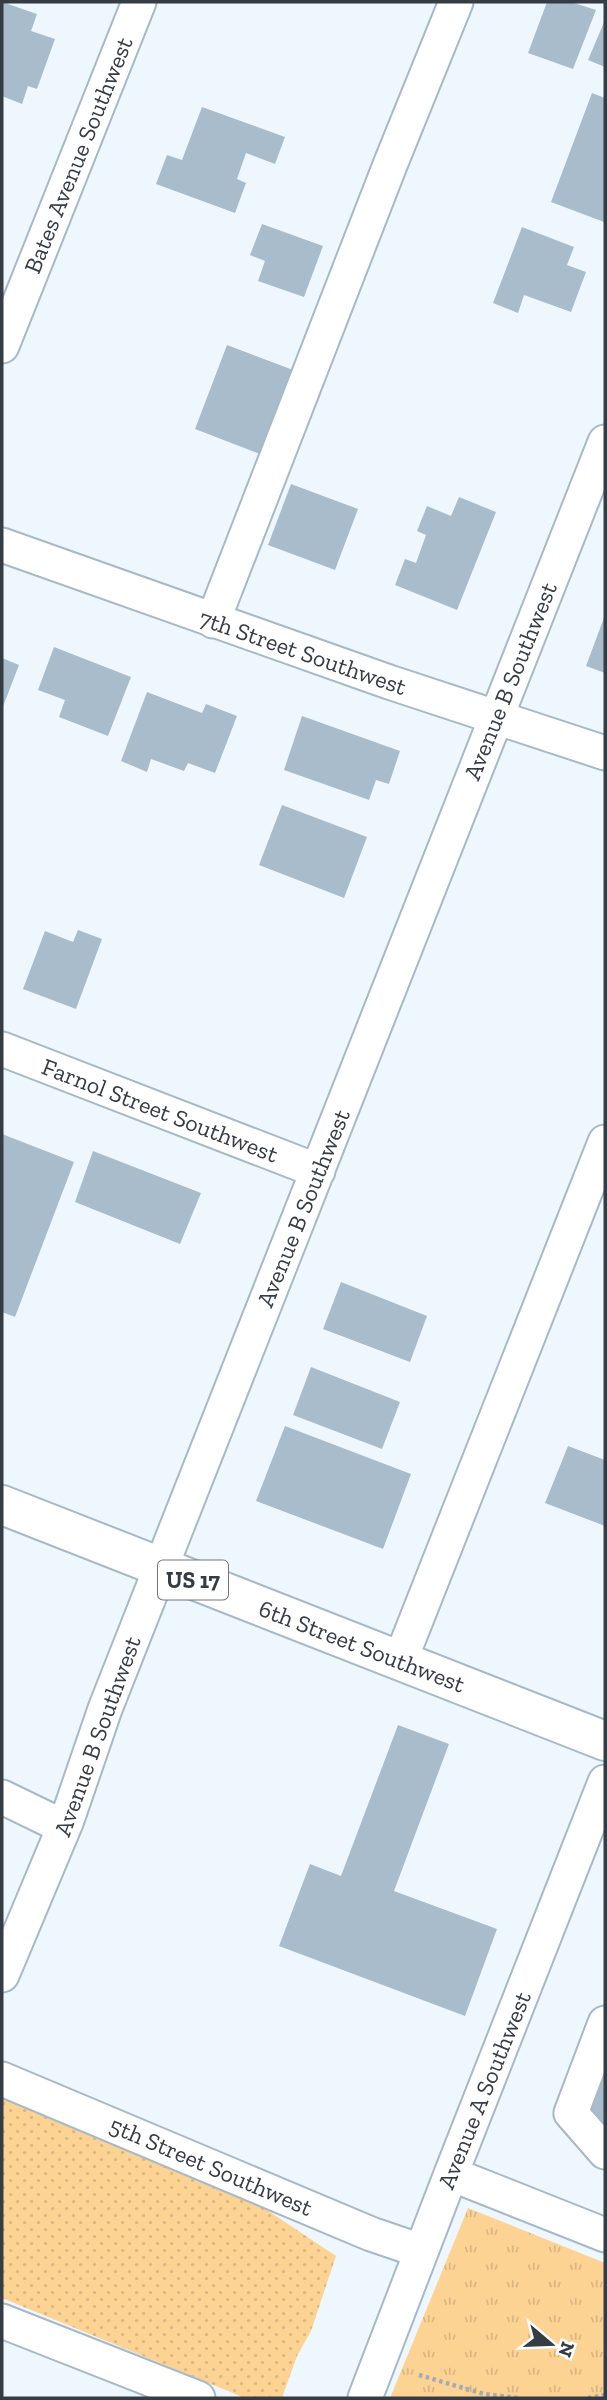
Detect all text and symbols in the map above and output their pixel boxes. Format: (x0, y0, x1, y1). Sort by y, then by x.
street label: Bates Avenue Southwest (17, 33, 139, 277)
street label: Avenue B Southwest (457, 578, 563, 784)
street label: 7th Street Southwest (196, 603, 410, 701)
street label: Farnol Street Southwest (38, 1052, 282, 1168)
street label: Avenue B Southwest (250, 1105, 356, 1311)
road number: US 17 (158, 1560, 228, 1600)
street label: 6th Street Southwest (255, 1593, 469, 1699)
street label: Avenue B Southwest (47, 1632, 147, 1840)
street label: Avenue A Southwest (431, 1987, 537, 2193)
street label: 5th Street Southwest (105, 2110, 317, 2222)
north arrow (516, 2309, 586, 2379)
text: N (553, 2339, 580, 2360)

